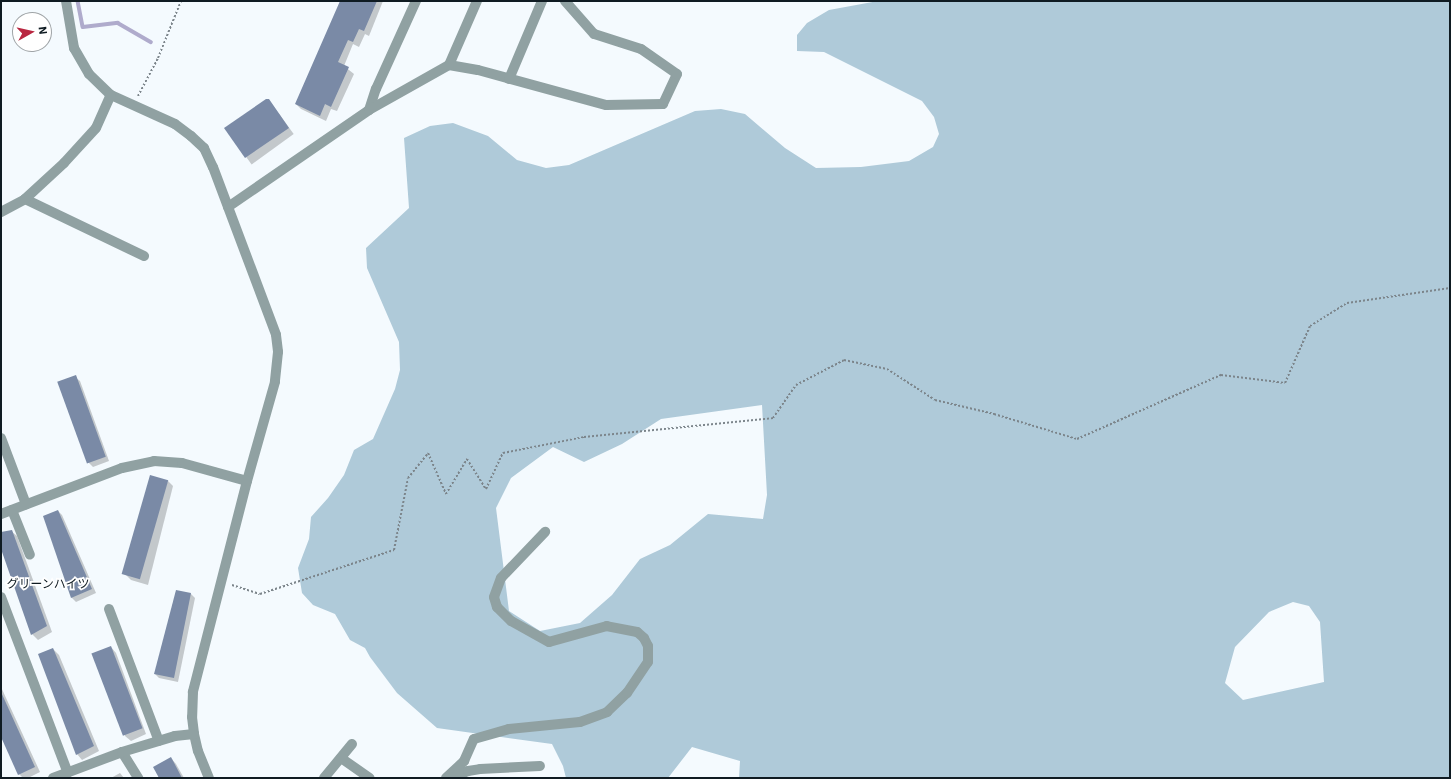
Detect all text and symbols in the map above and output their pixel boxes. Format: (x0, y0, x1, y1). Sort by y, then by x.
north arrow (12, 12, 52, 52)
text: N (35, 26, 50, 35)
district label: グリーンハイツ (6, 577, 90, 591)

